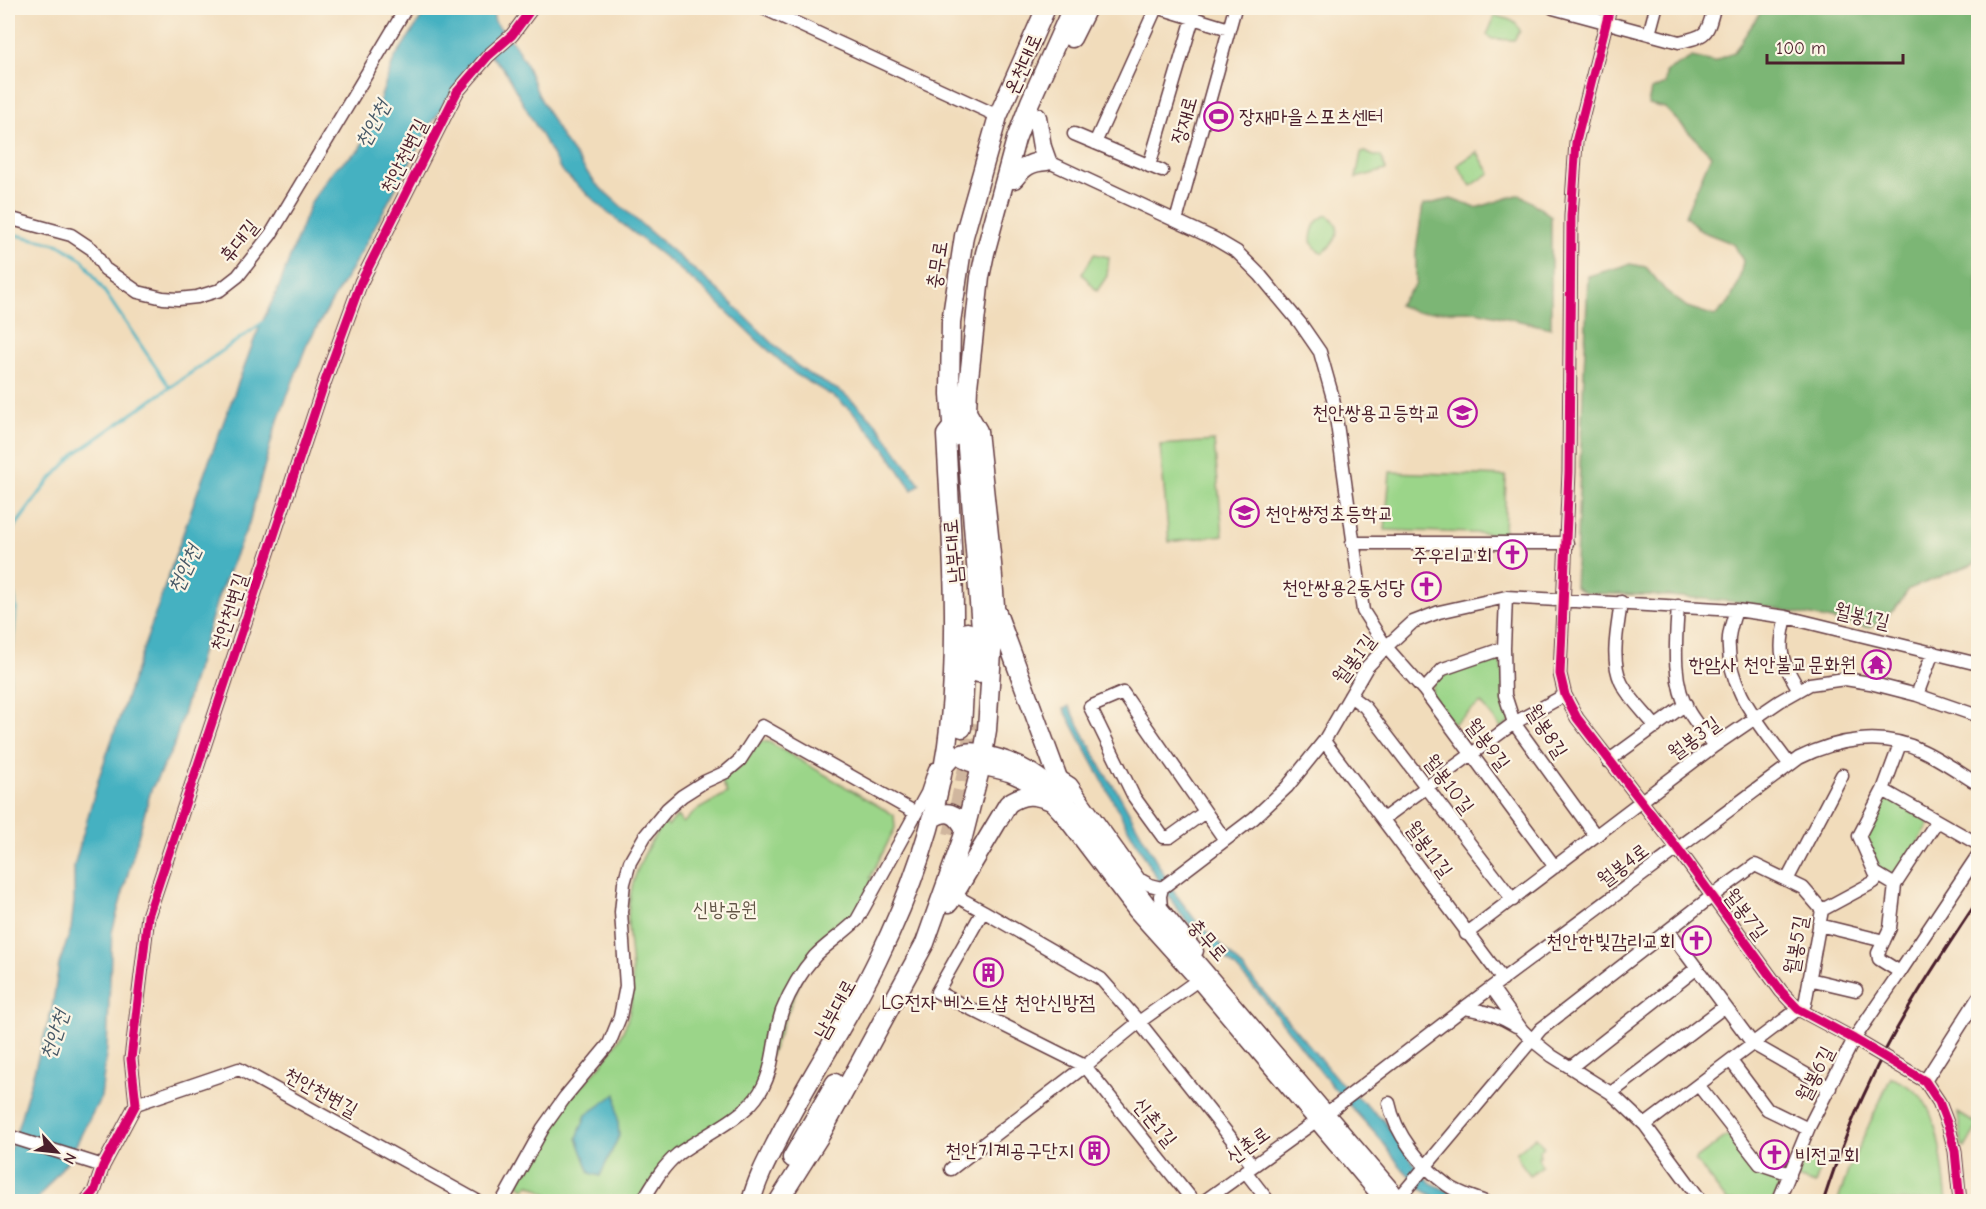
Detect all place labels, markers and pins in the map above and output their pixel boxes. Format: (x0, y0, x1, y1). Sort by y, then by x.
sports icon: 장재마을스포츠센터 (1202, 100, 1234, 132)
place label: 장재마을스포츠센터 (1239, 105, 1384, 128)
school or university icon: 천안쌍용고등학교 (1446, 396, 1478, 428)
place label: 천안쌍용고등학교 (1312, 401, 1441, 424)
school or university icon: 천안쌍정초등학교 (1228, 497, 1260, 529)
place label: 천안쌍정초등학교 (1265, 502, 1394, 525)
church icon: 주우리교회 (1497, 539, 1529, 571)
place label: 주우리교회 (1412, 544, 1492, 567)
church icon: 천안쌍용2동성당 (1410, 571, 1442, 603)
place label: 천안쌍용2동성당 (1282, 576, 1405, 599)
temple icon: 한암사 천안불교문화원 (1861, 648, 1893, 680)
place label: 한암사 천안불교문화원 (1688, 653, 1856, 676)
church icon: 천안한빛감리교회 (1680, 925, 1712, 957)
place label: 천안한빛감리교회 (1546, 930, 1675, 953)
building icon: LG전자 베스트샵 천안신방점 (972, 956, 1004, 988)
place label: LG전자 베스트샵 천안신방점 (881, 991, 1095, 1014)
building icon: 천안기계공구단지 (1079, 1134, 1111, 1166)
place label: 천안기계공구단지 (945, 1139, 1074, 1162)
church icon: 비전교회 (1758, 1139, 1790, 1171)
place label: 비전교회 (1795, 1144, 1859, 1167)

